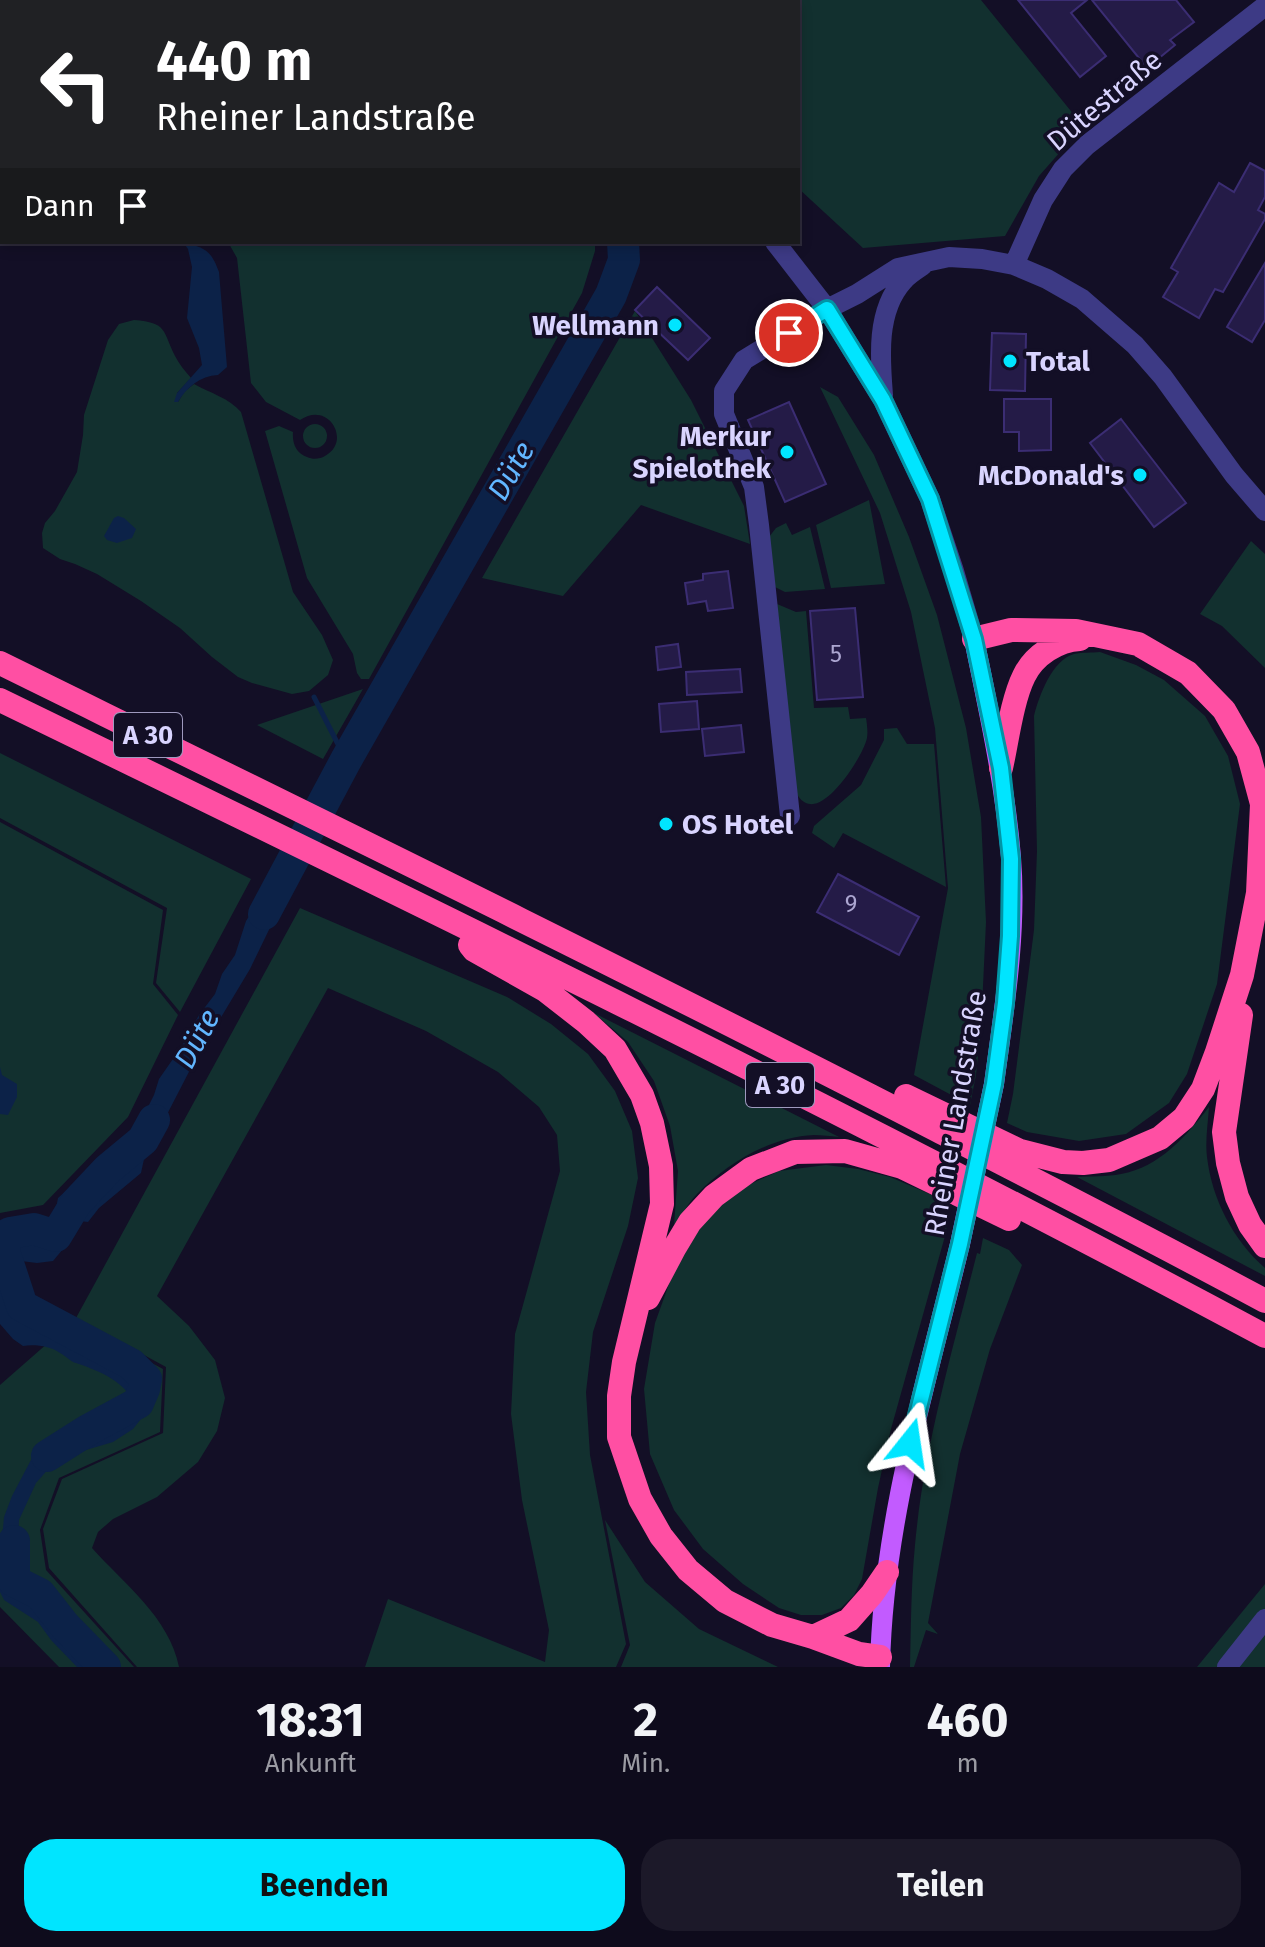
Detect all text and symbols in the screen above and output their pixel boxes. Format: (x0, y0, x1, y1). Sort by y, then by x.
text: 440 m (156, 28, 313, 95)
icon: left (24, 32, 128, 136)
street label: Dütestraße (1040, 43, 1168, 158)
text: Rheiner Landstraße (156, 96, 476, 140)
icon: arrive (111, 184, 155, 228)
text: Dann (24, 188, 95, 224)
pin (755, 299, 823, 367)
place label: Wellmann (532, 309, 659, 342)
icon: arrive (767, 311, 811, 355)
marker: Wellmann (666, 316, 684, 334)
place label: Total (1026, 345, 1090, 378)
marker: Total (1001, 352, 1019, 370)
place label: Merkur Spielothek (633, 420, 772, 485)
water label: Düte (480, 435, 542, 507)
marker: Merkur Spielothek (778, 443, 796, 461)
place label: McDonald's (978, 459, 1124, 492)
marker: McDonald's (1131, 466, 1149, 484)
house number: 5 (830, 640, 842, 668)
road number: A 30 (114, 713, 182, 757)
place label: OS Hotel (682, 808, 794, 841)
marker: OS Hotel (657, 815, 675, 833)
house number: 9 (845, 890, 857, 918)
street label: Rheiner Landstraße (918, 988, 993, 1238)
water label: Düte (167, 1003, 227, 1075)
road number: A 30 (746, 1063, 814, 1107)
position arrow (868, 1401, 952, 1485)
text: 18:31 (256, 1691, 365, 1749)
text: 2 (633, 1691, 658, 1749)
text: 460 (926, 1691, 1009, 1749)
text: Ankunft (265, 1748, 356, 1779)
text: Min. (621, 1748, 670, 1779)
text: m (956, 1748, 979, 1779)
button: Beenden (24, 1839, 625, 1931)
button: Teilen (641, 1839, 1241, 1931)

